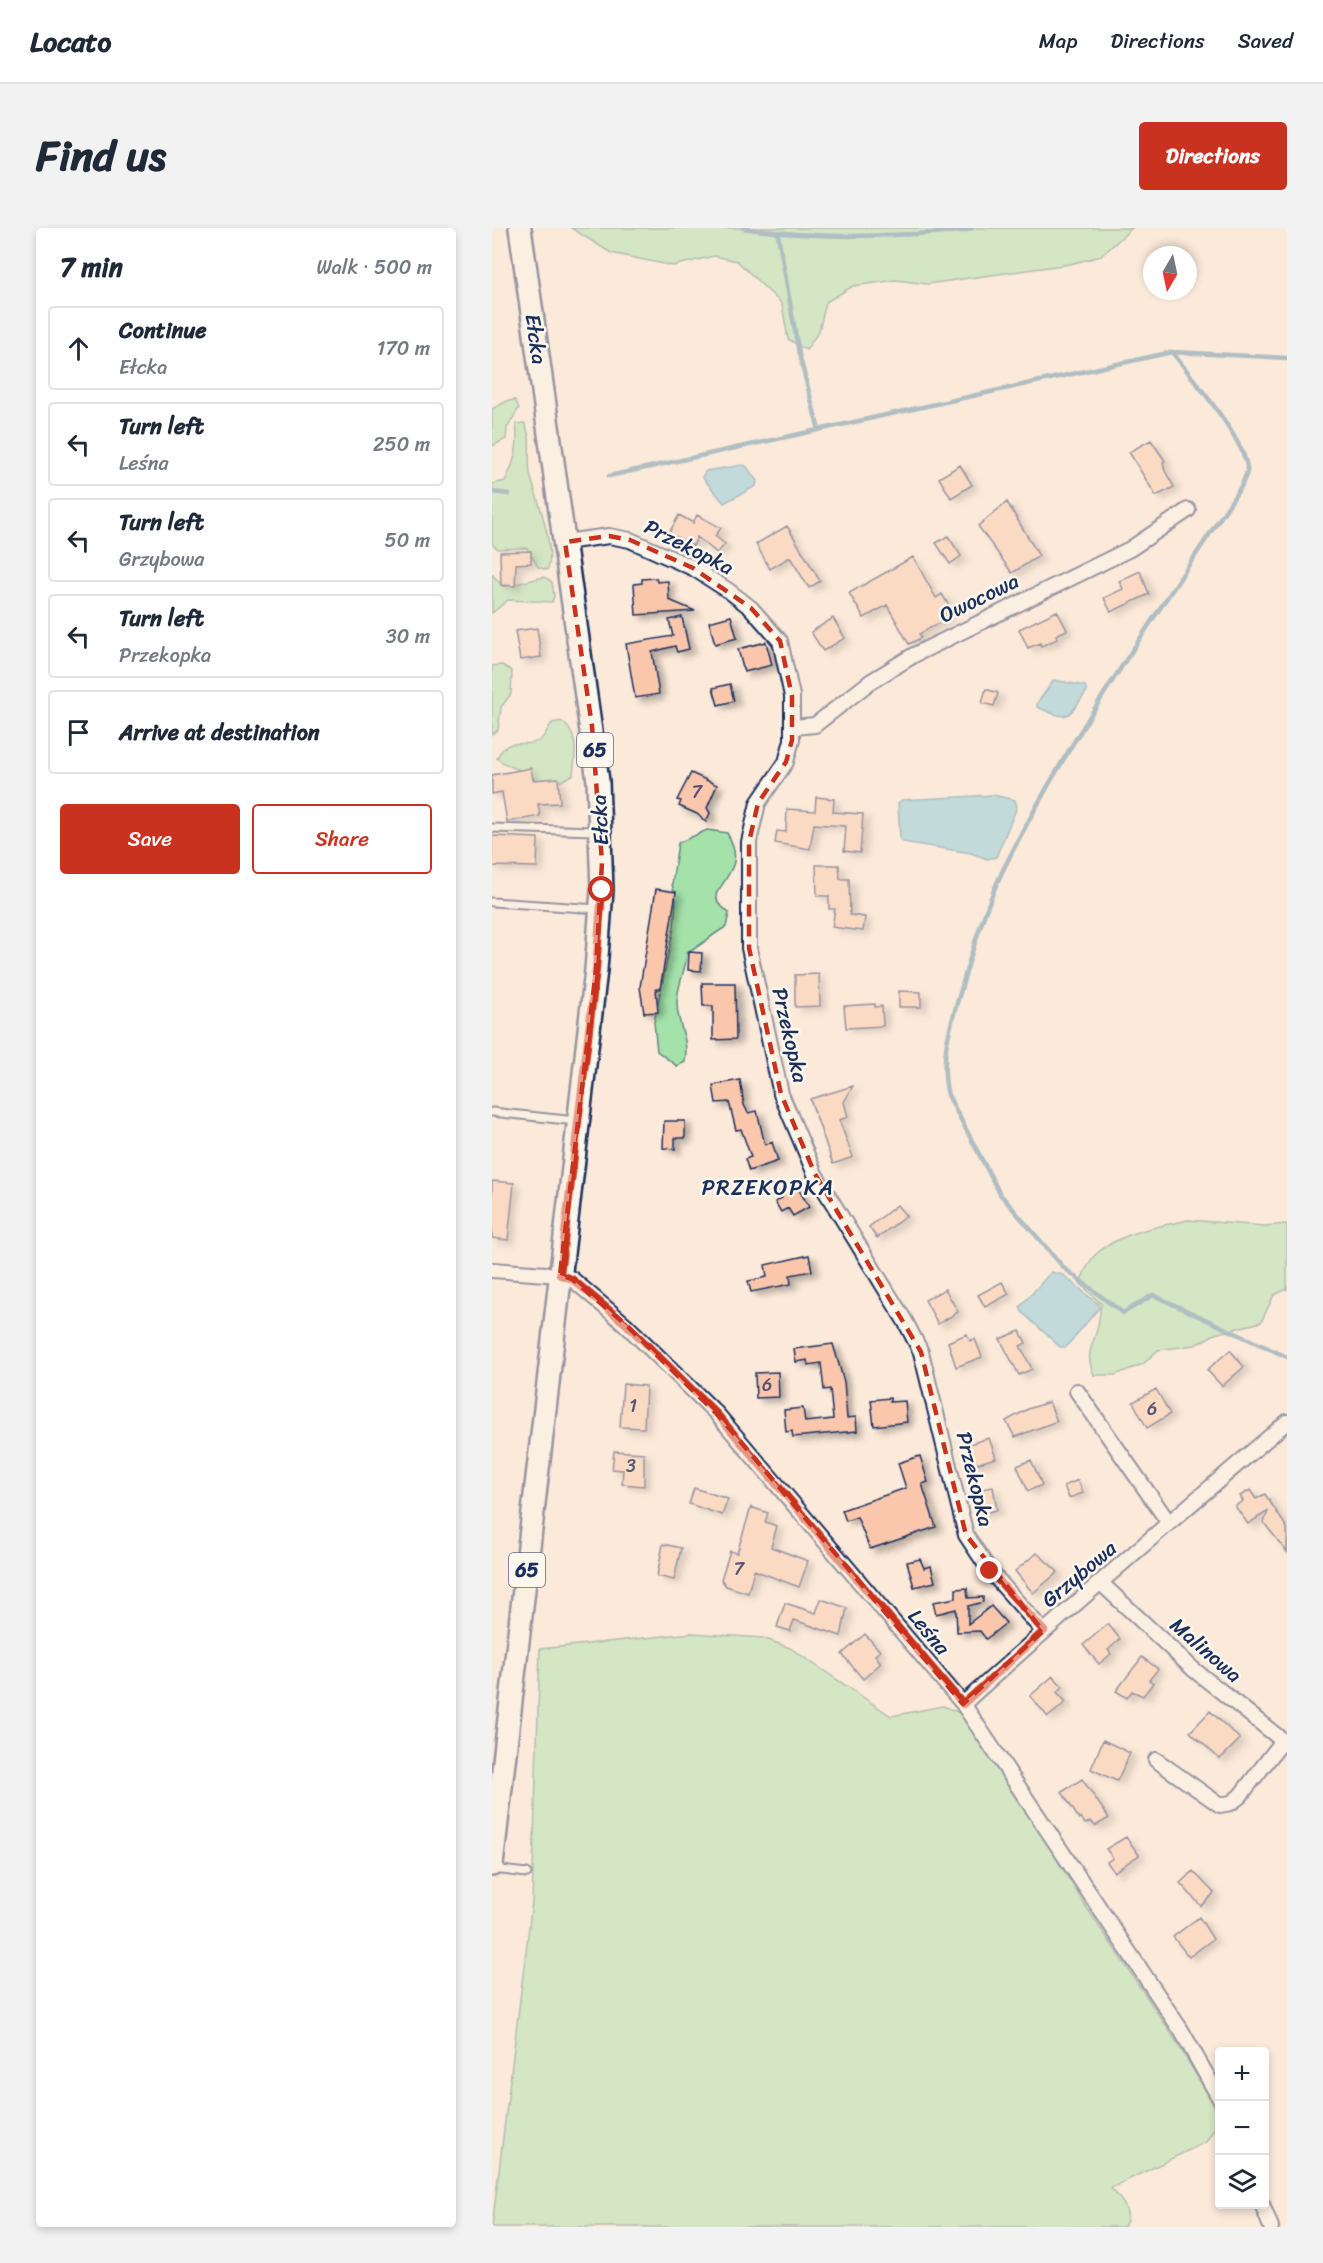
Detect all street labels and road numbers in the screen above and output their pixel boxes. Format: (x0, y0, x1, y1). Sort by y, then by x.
street label: Ełcka (514, 311, 558, 367)
street label: Przekopka (637, 508, 741, 586)
street label: Owocowa (932, 562, 1026, 634)
road number: 65 (577, 733, 613, 767)
street label: Ełcka (580, 793, 620, 846)
street label: Przekopka (761, 984, 819, 1087)
street label: Przekopka (945, 1427, 1005, 1531)
street label: Grzybowa (1032, 1530, 1126, 1617)
road number: 65 (509, 1553, 545, 1587)
street label: Leśna (898, 1600, 961, 1664)
street label: Malinowa (1161, 1607, 1251, 1693)

